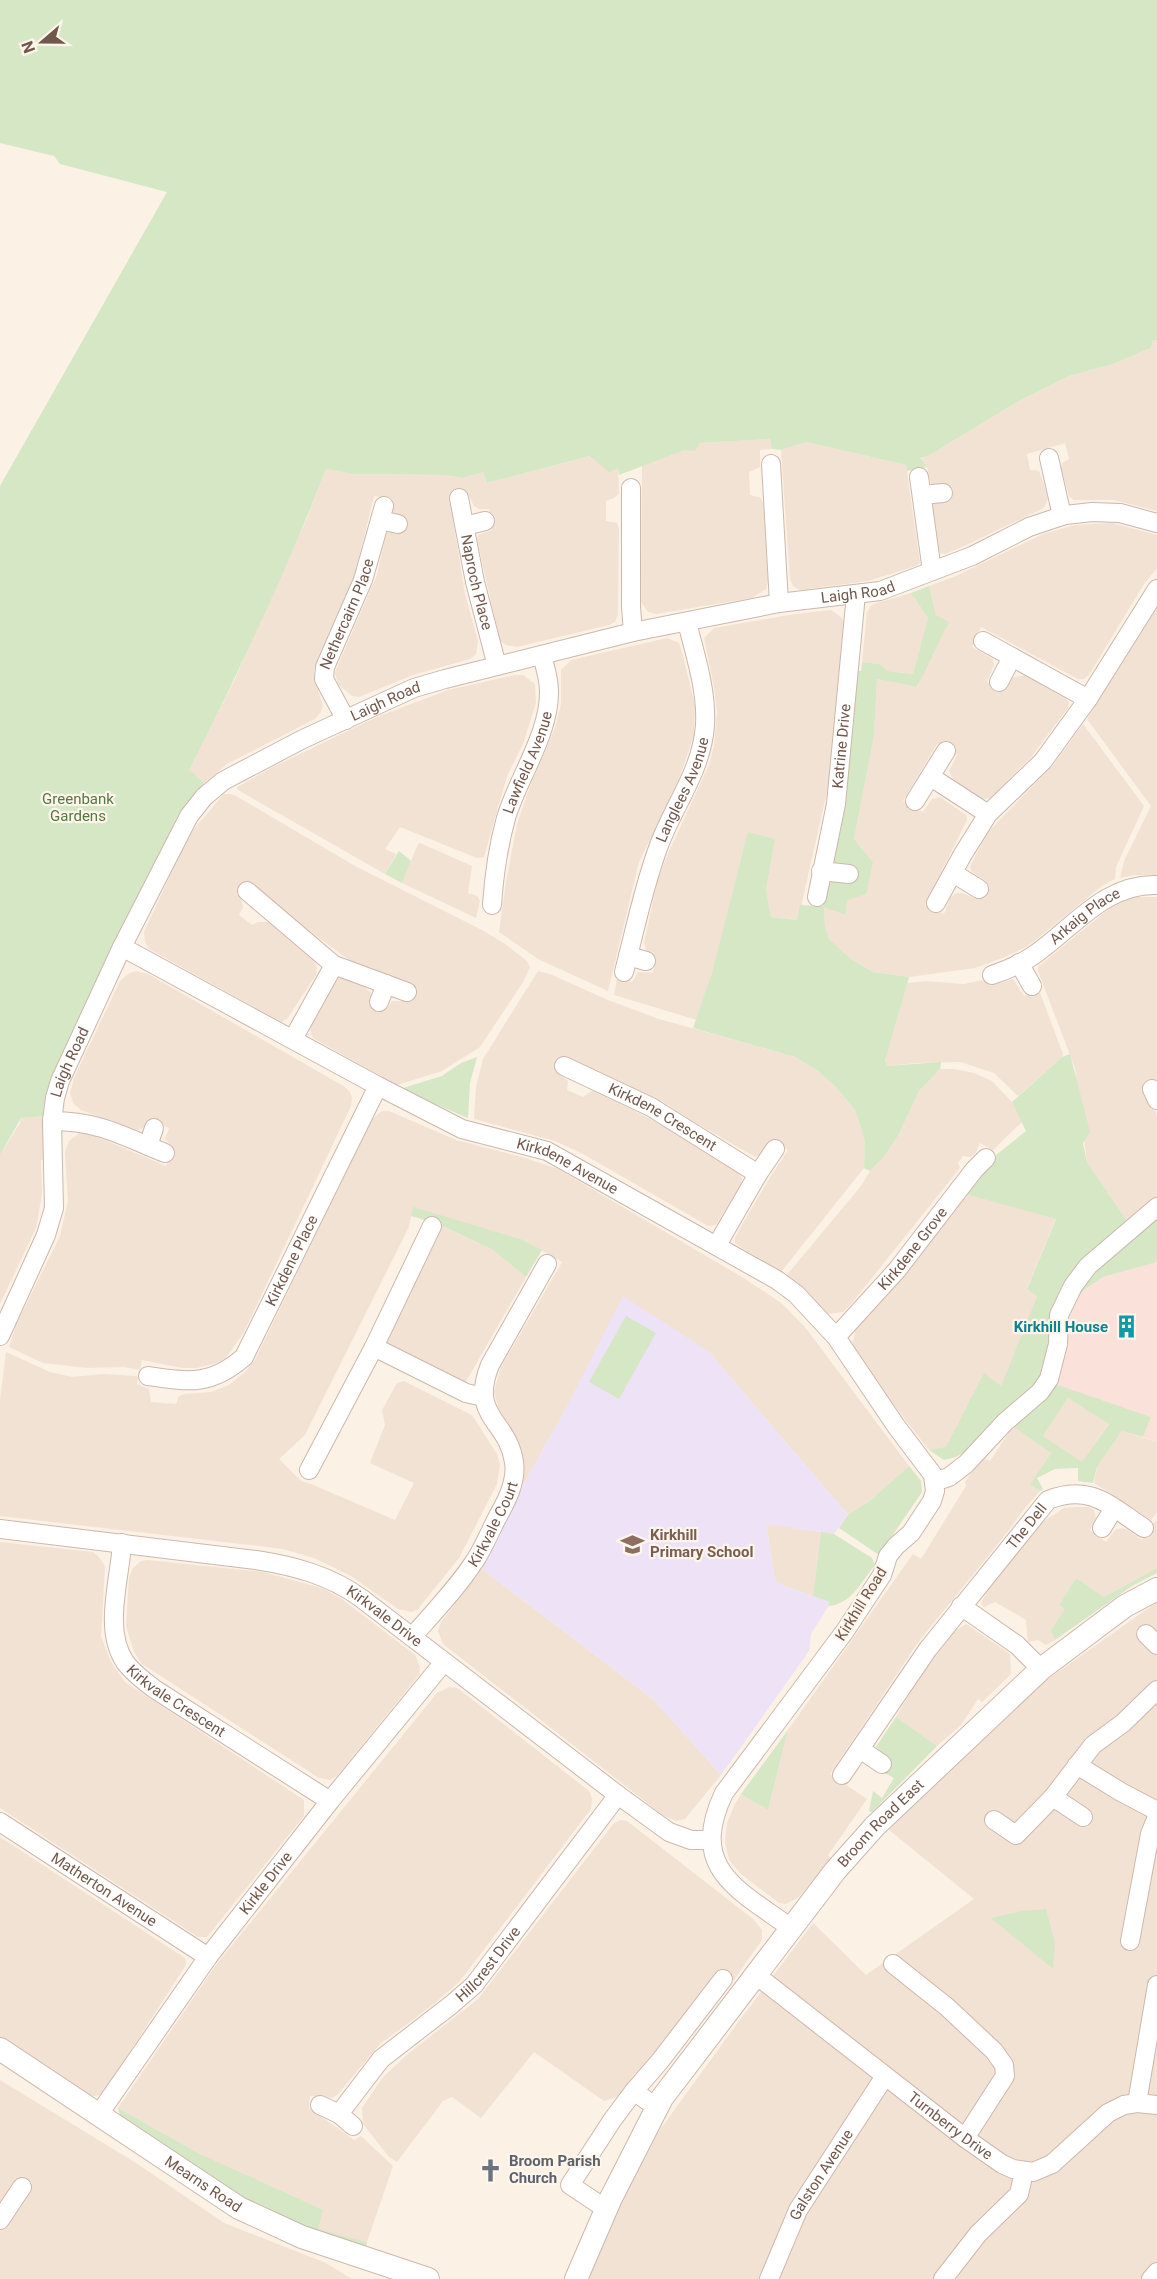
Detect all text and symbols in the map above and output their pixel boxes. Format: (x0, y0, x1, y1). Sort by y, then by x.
north arrow (12, 12, 72, 72)
text: N (18, 38, 39, 56)
street label: Naproch Place (457, 533, 496, 632)
street label: Nethercairn Place (316, 556, 378, 672)
street label: Laigh Road (820, 577, 898, 607)
street label: Laigh Road (348, 678, 422, 725)
street label: Katrine Drive (829, 703, 854, 789)
street label: Lawfield Avenue (499, 710, 556, 816)
street label: Langlees Avenue (652, 736, 712, 845)
park label: Greenbank Gardens (42, 790, 114, 825)
street label: Arkaig Place (1046, 884, 1123, 948)
street label: Laigh Road (47, 1024, 93, 1099)
street label: Kirkdene Crescent (606, 1079, 720, 1155)
street label: Kirkdene Avenue (515, 1135, 621, 1198)
street label: Kirkdene Grove (874, 1204, 951, 1294)
street label: Kirkdene Place (262, 1212, 322, 1309)
building icon: Kirkhill House (1113, 1314, 1139, 1340)
place label: Kirkhill House (1014, 1318, 1108, 1336)
street label: Kirkvale Court (464, 1479, 522, 1570)
street label: The Dell (1003, 1500, 1051, 1553)
place label: Kirkhill Primary School (650, 1526, 753, 1561)
school or university icon: Kirkhill Primary School (619, 1531, 645, 1557)
street label: Kirkhill Road (831, 1564, 891, 1644)
street label: Kirkvale Drive (343, 1582, 426, 1650)
street label: Kirkvale Crescent (123, 1661, 229, 1741)
street label: Broom Road East (834, 1776, 928, 1871)
street label: Kirkle Drive (236, 1848, 296, 1918)
street label: Matherton Avenue (48, 1849, 160, 1930)
street label: Hillcrest Drive (452, 1923, 524, 2006)
street label: Turnberry Drive (905, 2088, 996, 2164)
street label: Galston Avenue (786, 2126, 857, 2223)
street label: Mearns Road (161, 2152, 245, 2216)
place label: Broom Parish Church (509, 2152, 601, 2187)
church icon: Broom Parish Church (478, 2157, 504, 2183)

